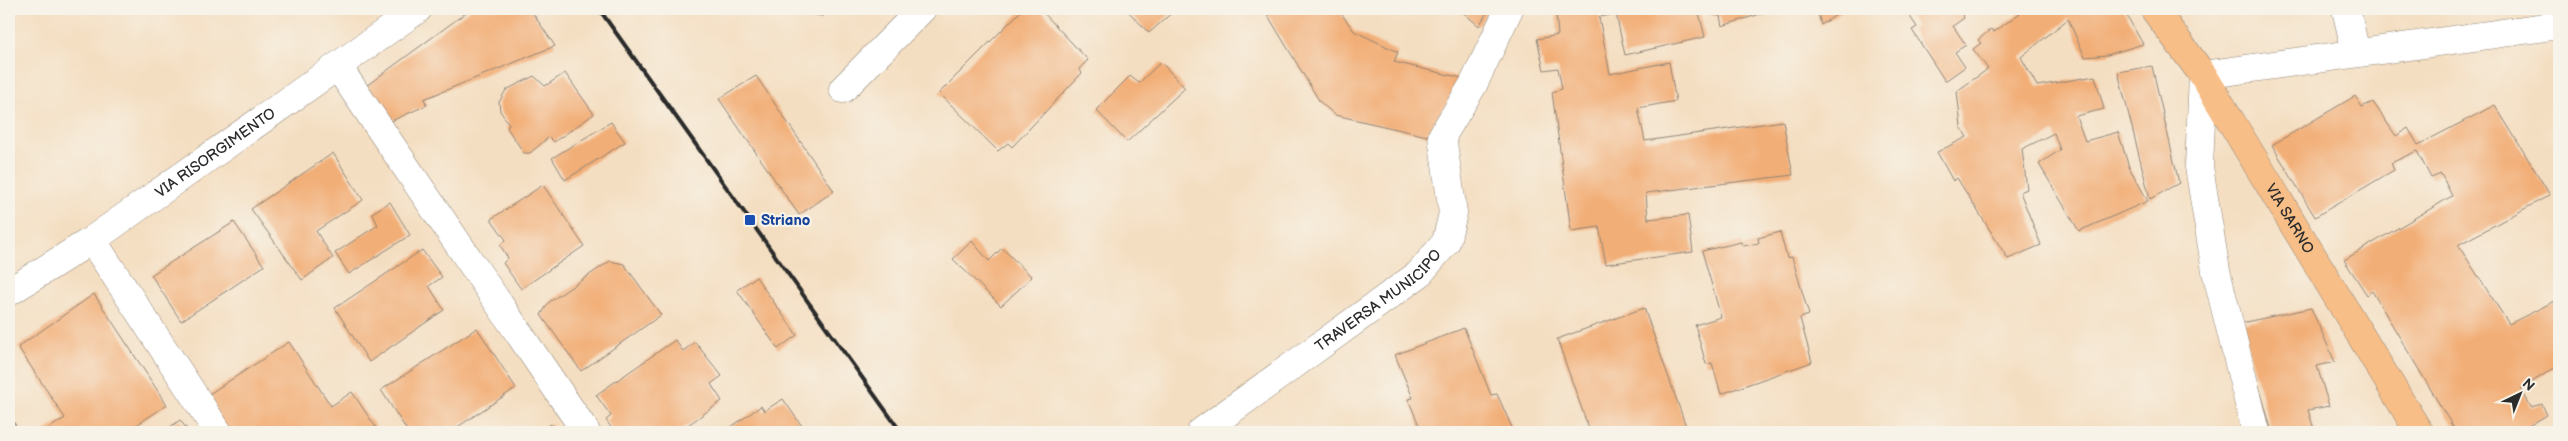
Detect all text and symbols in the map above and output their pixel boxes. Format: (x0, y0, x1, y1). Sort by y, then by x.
street label: VIA RISORGIMENTO (151, 104, 279, 202)
street label: VIA SARNO (2261, 180, 2318, 257)
place label: Striano (761, 211, 811, 230)
marker: Striano (743, 213, 757, 227)
street label: TRAVERSA MUNICIPO (1311, 245, 1445, 356)
north arrow (2496, 368, 2546, 418)
text: N (2519, 375, 2538, 395)

